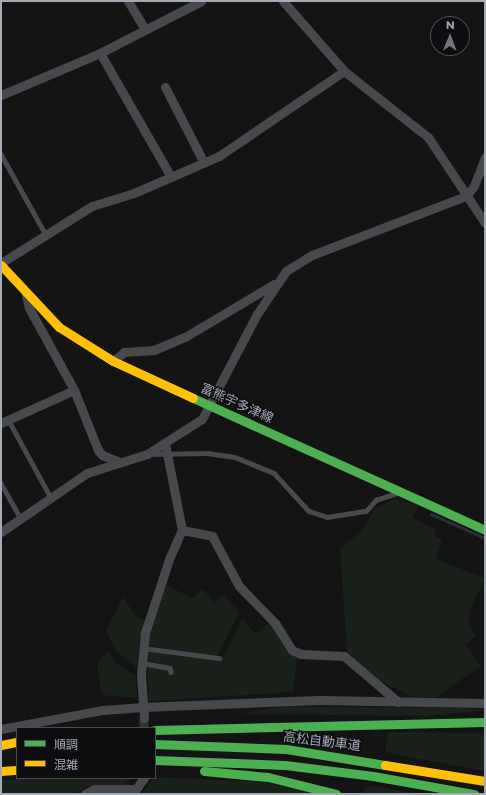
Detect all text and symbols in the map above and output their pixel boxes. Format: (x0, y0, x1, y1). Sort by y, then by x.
north arrow (430, 16, 470, 56)
text: N (446, 18, 455, 32)
street label: 富熊宇多津線 (198, 380, 276, 426)
legend (16, 727, 156, 779)
street label: 高松自動車道 (282, 729, 362, 753)
text: 順調 (54, 737, 78, 752)
text: 混雑 (54, 757, 78, 772)

